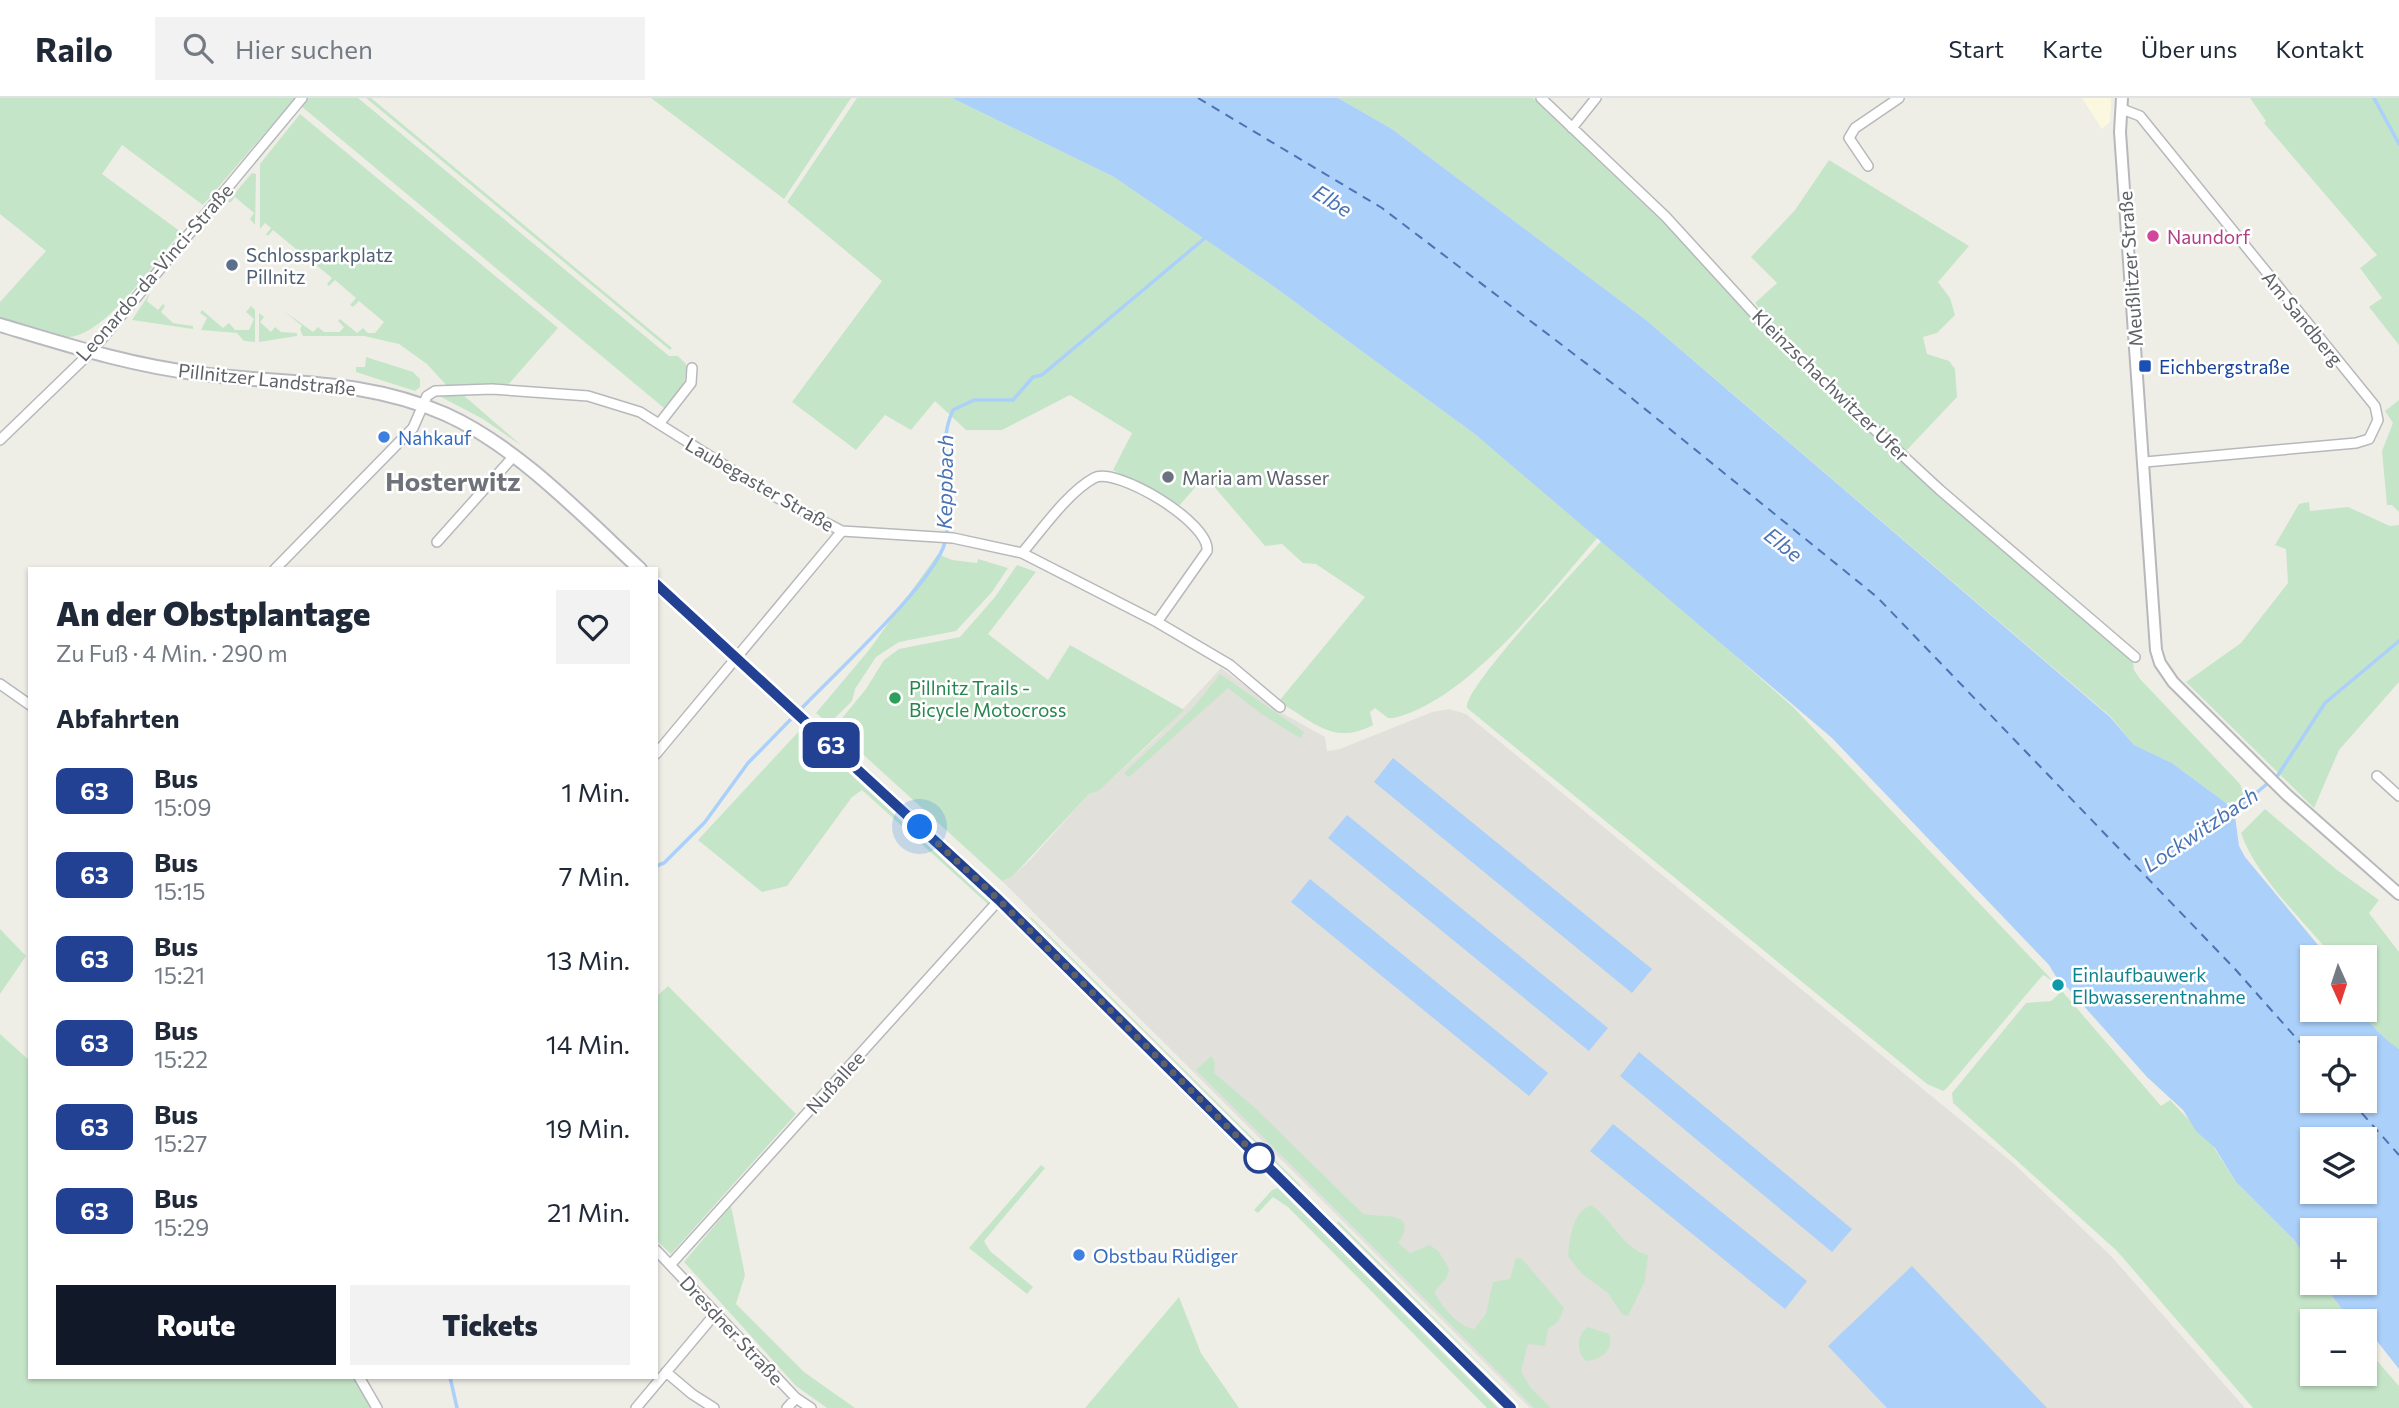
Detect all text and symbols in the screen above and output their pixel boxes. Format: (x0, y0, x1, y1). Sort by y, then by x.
search box (155, 17, 645, 80)
text: Railo (35, 28, 113, 69)
icon: search (179, 29, 217, 67)
text: Hier suchen (235, 33, 373, 64)
text: Start (1949, 34, 2004, 63)
text: Karte (2042, 34, 2103, 63)
text: Über uns (2141, 34, 2237, 63)
text: Kontakt (2275, 34, 2364, 63)
water label: Elbe (1309, 178, 1357, 222)
street label: Leonardo-da-Vinci-Straße (71, 179, 237, 365)
street label: Meußlitzer Straße (2113, 190, 2147, 348)
place label: Naundorf (2167, 225, 2251, 248)
marker: Naundorf (2145, 228, 2161, 244)
place label: Schlossparkplatz Pillnitz (246, 243, 393, 288)
marker: Schlossparkplatz Pillnitz (224, 257, 240, 273)
street label: Am Sandberg (2258, 266, 2348, 370)
street label: Kleinzschachwitzer Ufer (1748, 304, 1914, 466)
place label: Eichbergstraße (2159, 355, 2290, 378)
street label: Pillnitzer Landstraße (177, 358, 357, 400)
marker: Eichbergstraße (2137, 358, 2153, 374)
place label: Nahkauf (398, 426, 472, 449)
marker: Nahkauf (376, 429, 392, 445)
street label: Laubegaster Straße (682, 432, 838, 536)
water label: Keppbach (931, 434, 957, 530)
district label: Hosterwitz (385, 465, 521, 496)
place label: Maria am Wasser (1182, 466, 1330, 489)
marker: Maria am Wasser (1160, 469, 1176, 485)
water label: Elbe (1760, 521, 1808, 567)
button: heart (556, 590, 630, 664)
text: An der Obstplantage (56, 592, 370, 633)
text: Zu Fuß · 4 Min. · 290 m (56, 639, 288, 667)
place label: Pillnitz Trails - Bicycle Motocross (909, 676, 1066, 721)
marker: Pillnitz Trails - Bicycle Motocross (887, 690, 903, 706)
text: Abfahrten (56, 702, 179, 733)
line badge: 63 (800, 722, 862, 768)
text: 63 (817, 730, 845, 759)
text: Bus (154, 762, 198, 793)
text: 63 (80, 776, 109, 805)
text: 1 Min. (561, 776, 630, 807)
water label: Lockwitzbach (2138, 781, 2262, 877)
text: 15:09 (154, 793, 211, 821)
your location (902, 809, 937, 844)
text: Bus (154, 846, 198, 877)
text: 63 (80, 860, 109, 889)
text: 7 Min. (559, 860, 630, 891)
text: 15:15 (154, 877, 206, 905)
text: Bus (154, 930, 198, 961)
text: 63 (80, 944, 109, 973)
text: 13 Min. (546, 944, 630, 975)
north arrow (2300, 945, 2376, 1022)
map controls (2300, 945, 2377, 1386)
text: 15:21 (154, 961, 205, 989)
place label: Einlaufbauwerk Elbwasserentnahme (2072, 963, 2246, 1008)
marker: Einlaufbauwerk Elbwasserentnahme (2050, 977, 2066, 993)
text: Bus (154, 1014, 198, 1045)
text: 63 (80, 1028, 109, 1057)
text: 14 Min. (546, 1028, 630, 1059)
button: locate (2300, 1036, 2377, 1113)
text: 15:22 (154, 1045, 208, 1073)
street label: Nußallee (801, 1046, 869, 1118)
text: Bus (154, 1098, 198, 1129)
text: 63 (80, 1112, 109, 1141)
text: 19 Min. (546, 1112, 630, 1143)
button: layers (2300, 1127, 2377, 1204)
text: 15:27 (154, 1129, 207, 1157)
unlabelled marker (1244, 1143, 1274, 1173)
text: Bus (154, 1182, 198, 1213)
text: 63 (80, 1196, 109, 1225)
text: 21 Min. (547, 1196, 630, 1227)
text: 15:29 (154, 1213, 209, 1241)
button: + (2300, 1218, 2377, 1295)
place label: Obstbau Rüdiger (1093, 1244, 1239, 1267)
marker: Obstbau Rüdiger (1071, 1247, 1087, 1263)
street label: Dresdner Straße (676, 1271, 788, 1389)
button: Route (56, 1285, 336, 1365)
button: Tickets (350, 1285, 630, 1365)
button: − (2300, 1309, 2377, 1386)

